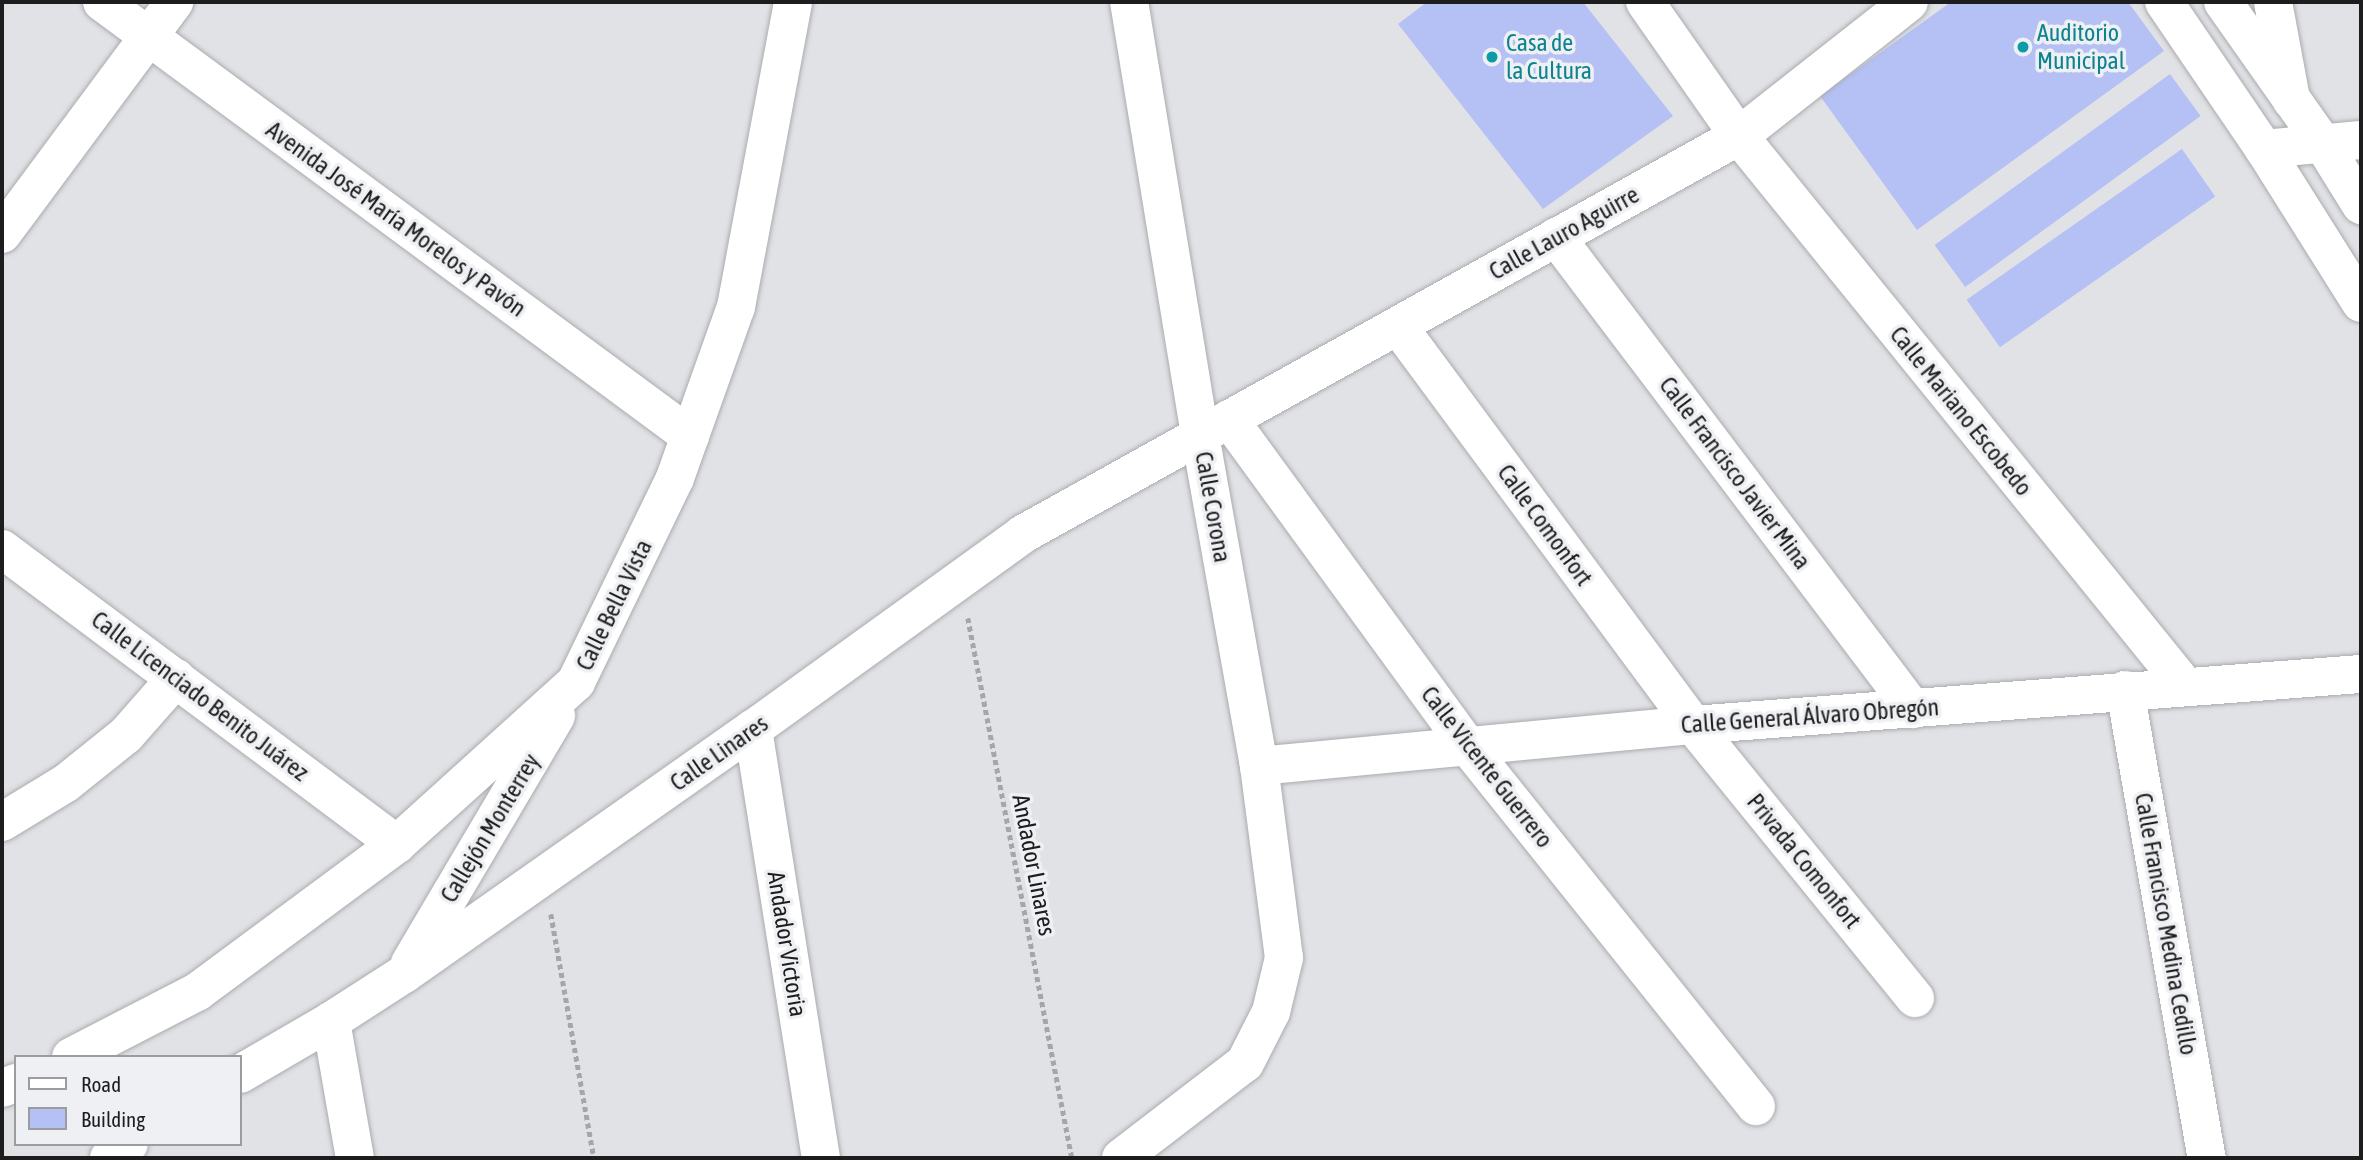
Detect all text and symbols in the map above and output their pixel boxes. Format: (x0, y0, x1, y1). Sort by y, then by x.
place label: Auditorio Municipal (2037, 19, 2125, 75)
place label: Casa de la Cultura (1506, 29, 1592, 85)
marker: Auditorio Municipal (2015, 39, 2031, 55)
marker: Casa de la Cultura (1484, 49, 1500, 65)
street label: Avenida José María Morelos y Pavón (261, 115, 531, 323)
street label: Calle Lauro Aguirre (1484, 180, 1644, 286)
street label: Calle Mariano Escobedo (1884, 321, 2038, 501)
street label: Calle Francisco Javier Mina (1653, 371, 1817, 575)
street label: Calle Corona (1189, 449, 1237, 565)
street label: Calle Comonfort (1491, 459, 1599, 591)
street label: Calle Bella Vista (570, 535, 658, 675)
street label: Calle Licenciado Benito Juárez (86, 605, 314, 787)
street label: Calle Vicente Guerrero (1415, 681, 1559, 853)
street label: Calle General Álvaro Obregón (1680, 693, 1940, 739)
street label: Calle Linares (665, 709, 773, 797)
street label: Callejón Monterrey (434, 748, 546, 908)
street label: Privada Comonfort (1741, 788, 1867, 934)
street label: Calle Francisco Medina Cedillo (2129, 791, 2203, 1057)
street label: Andador Linares (1006, 792, 1062, 938)
street label: Andador Victoria (761, 869, 813, 1019)
legend (14, 1055, 242, 1146)
text: Road (81, 1072, 121, 1096)
text: Building (81, 1107, 145, 1131)

